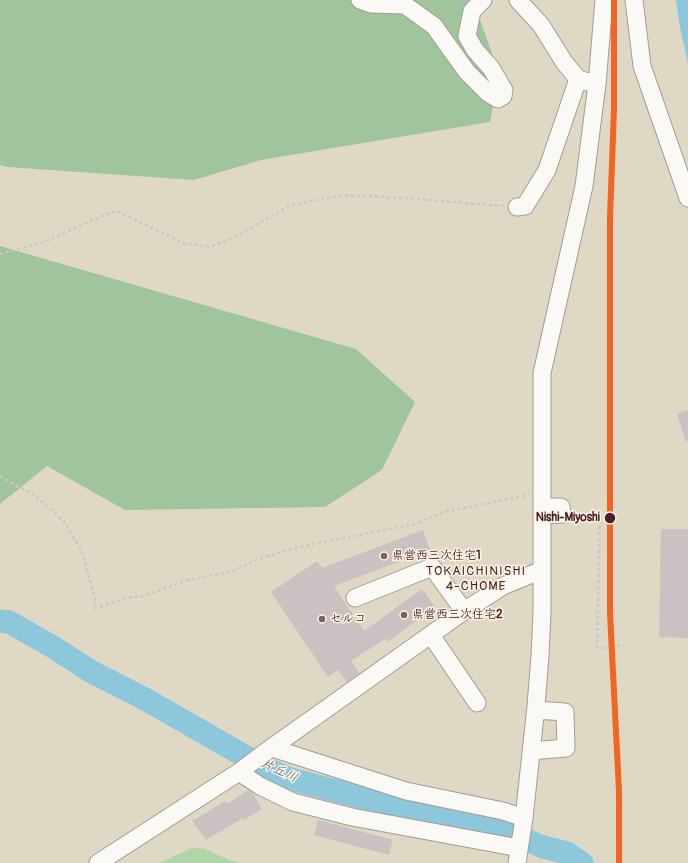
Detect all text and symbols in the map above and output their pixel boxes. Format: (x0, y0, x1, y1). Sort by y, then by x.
place label: Nishi-Miyoshi (536, 511, 600, 525)
marker: Nishi-Miyoshi (603, 511, 617, 525)
place label: 県営西三次住宅1 (392, 549, 481, 563)
marker: 県営西三次住宅1 (379, 551, 389, 561)
district label: TOKAICHINISHI 4-CHOME (426, 564, 526, 595)
place label: 県営西三次住宅2 (412, 608, 503, 622)
marker: 県営西三次住宅2 (399, 610, 409, 620)
place label: セルコ (330, 612, 366, 626)
marker: セルコ (317, 614, 327, 624)
water label: 片丘川 (258, 756, 300, 786)

